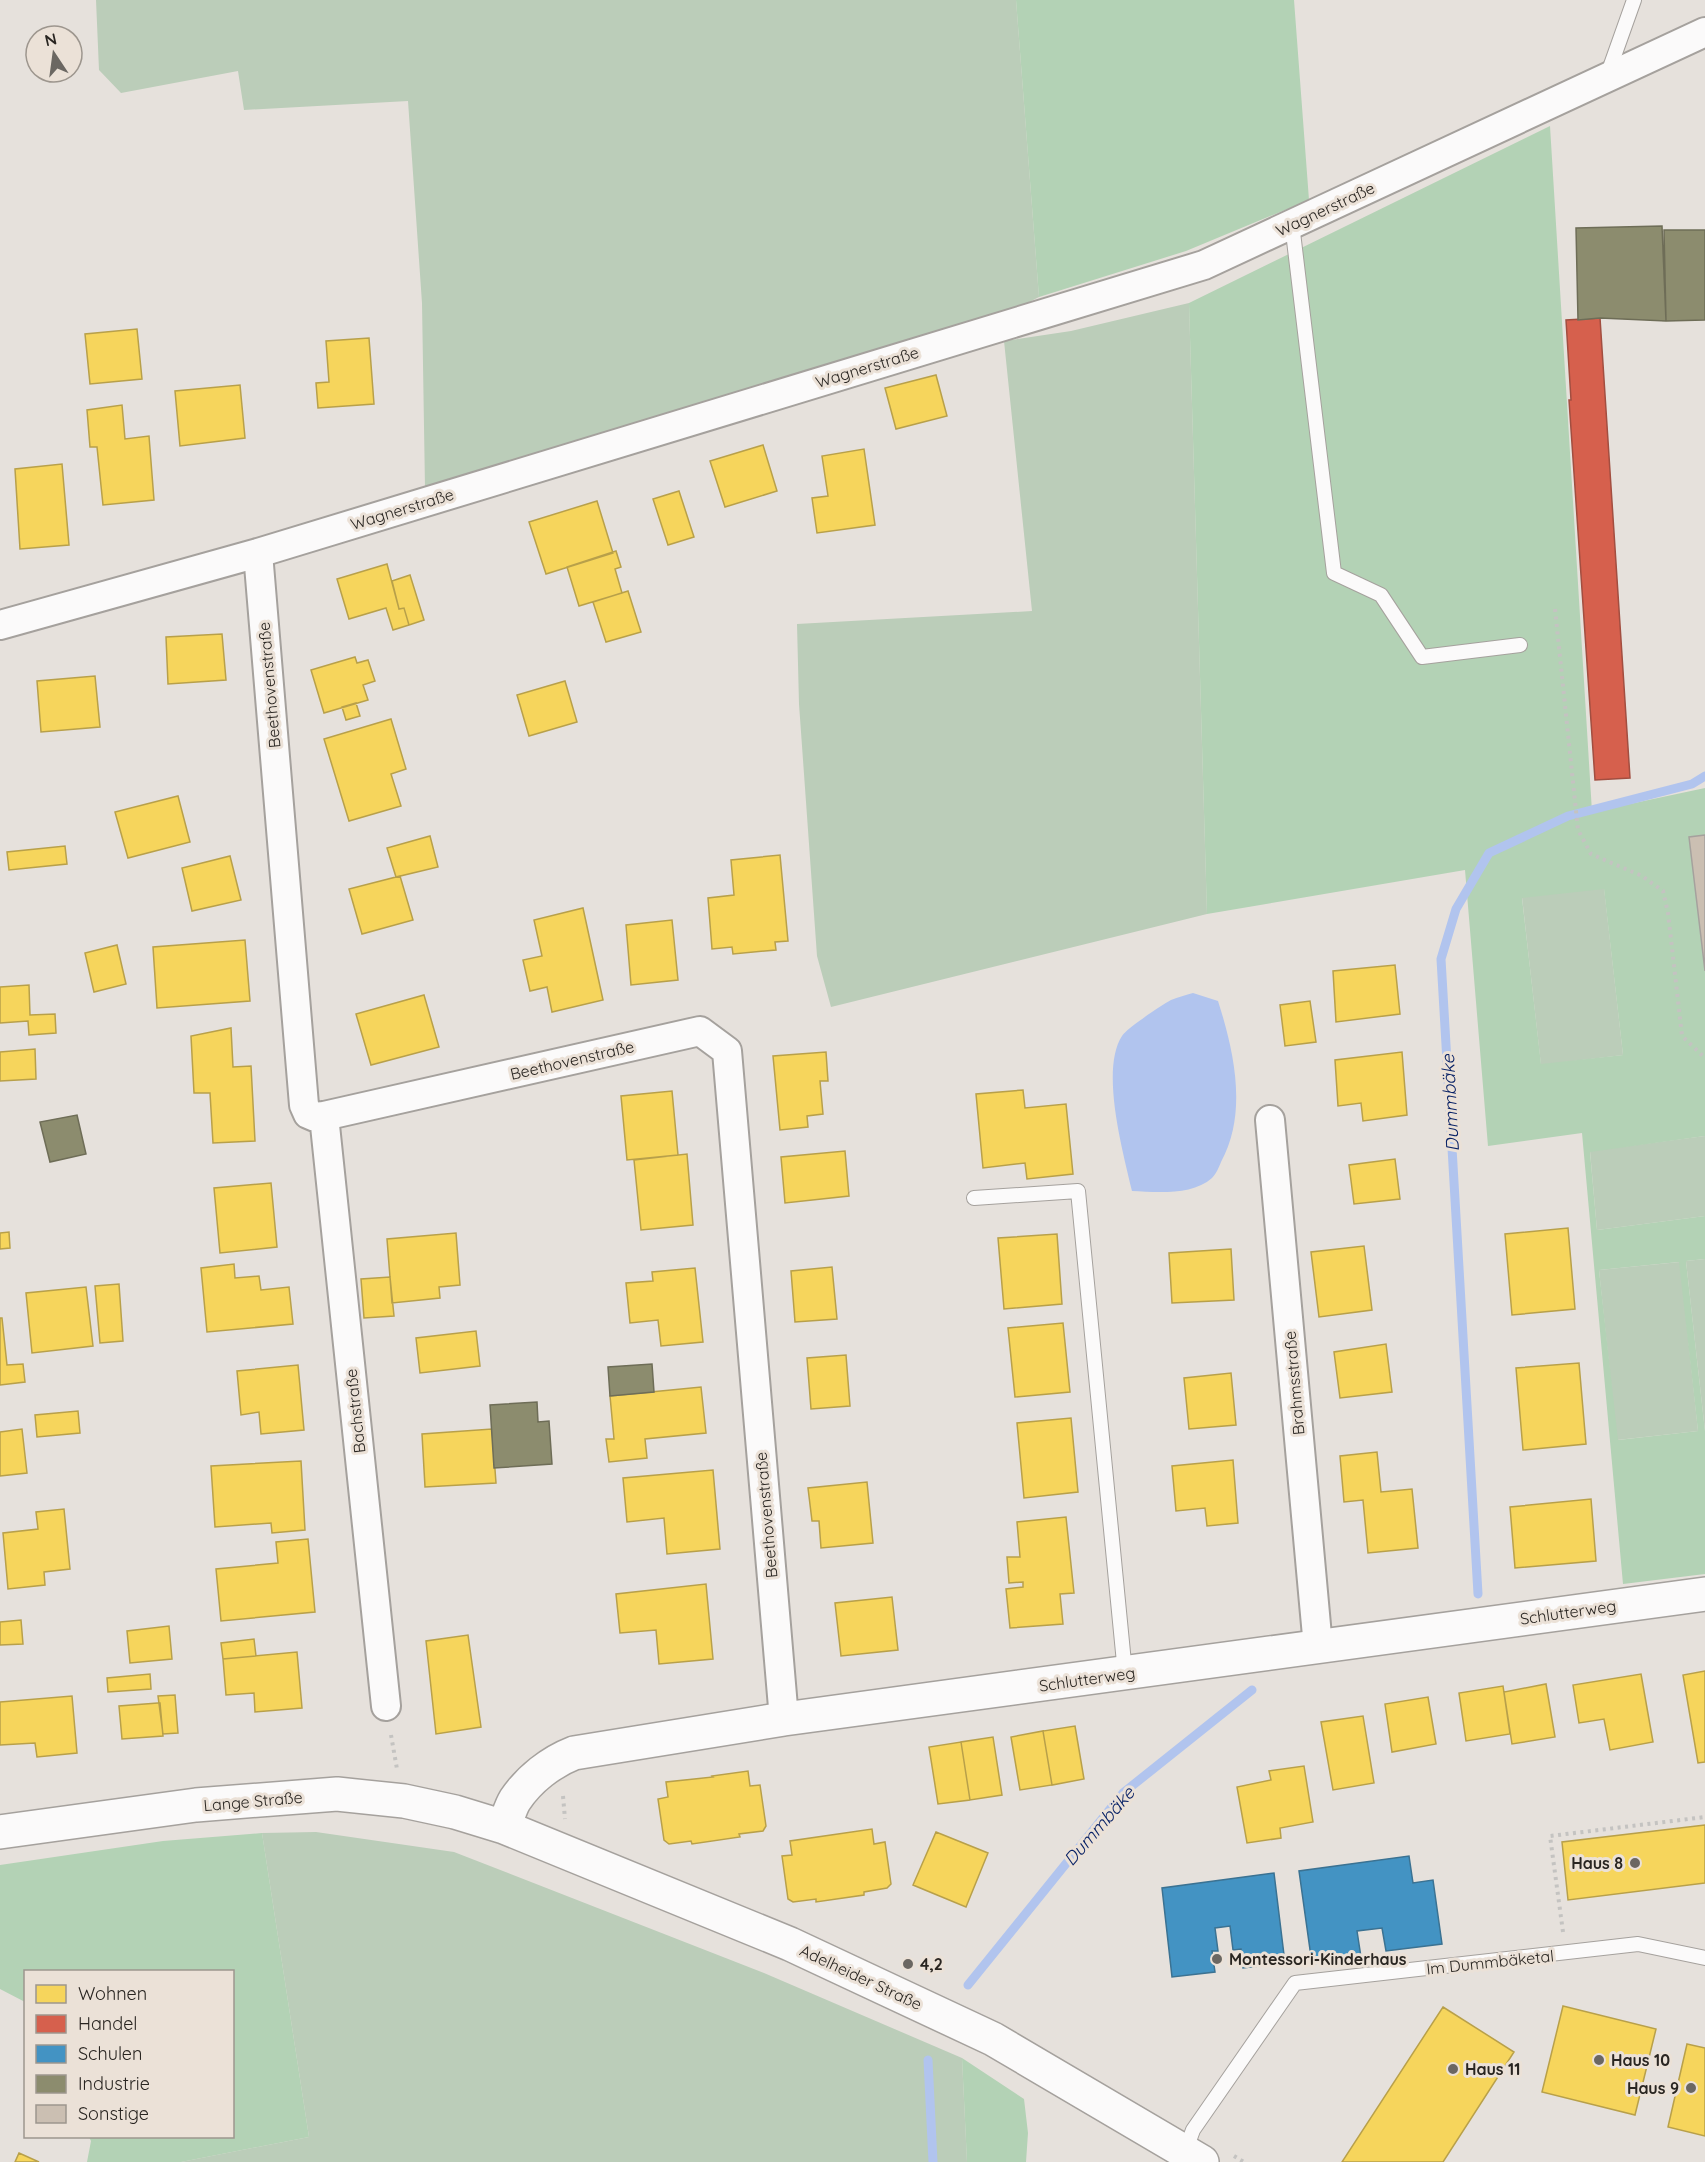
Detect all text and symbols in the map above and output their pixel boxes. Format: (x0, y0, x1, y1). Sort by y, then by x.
north arrow (24, 24, 84, 84)
text: N (43, 28, 59, 50)
street label: Wagnerstraße (1272, 177, 1378, 241)
street label: Wagnerstraße (813, 342, 921, 392)
street label: Wagnerstraße (348, 484, 456, 534)
street label: Beethovenstraße (254, 621, 284, 749)
street label: Beethovenstraße (508, 1036, 636, 1084)
water label: Dummbäke (1436, 1053, 1464, 1152)
street label: Brahmsstraße (1279, 1330, 1309, 1436)
street label: Bachstraße (341, 1368, 369, 1454)
street label: Beethovenstraße (751, 1451, 781, 1579)
street label: Schlutterweg (1519, 1595, 1617, 1629)
street label: Schlutterweg (1038, 1662, 1136, 1696)
water label: Dummbäke (1058, 1781, 1140, 1870)
street label: Lange Straße (203, 1787, 303, 1815)
place label: Haus 8 (1571, 1853, 1623, 1873)
marker: Haus 8 (1628, 1856, 1642, 1870)
street label: Adelheider Straße (797, 1940, 925, 2014)
street label: Im Dummbäketal (1425, 1945, 1555, 1979)
place label: Montessori-Kinderhaus (1229, 1949, 1407, 1969)
marker: Montessori-Kinderhaus (1210, 1952, 1224, 1966)
place label: 4,2 (920, 1954, 943, 1974)
marker: 4,2 (901, 1957, 915, 1971)
legend (24, 1970, 234, 2138)
text: Wohnen (78, 1982, 147, 2005)
text: Handel (78, 2012, 138, 2035)
text: Schulen (78, 2042, 142, 2065)
place label: Haus 10 (1611, 2050, 1670, 2070)
marker: Haus 10 (1592, 2053, 1606, 2067)
place label: Haus 11 (1465, 2059, 1520, 2079)
marker: Haus 11 (1446, 2062, 1460, 2076)
text: Industrie (78, 2072, 150, 2095)
place label: Haus 9 (1627, 2078, 1679, 2098)
marker: Haus 9 (1684, 2081, 1698, 2095)
text: Sonstige (78, 2102, 149, 2125)

